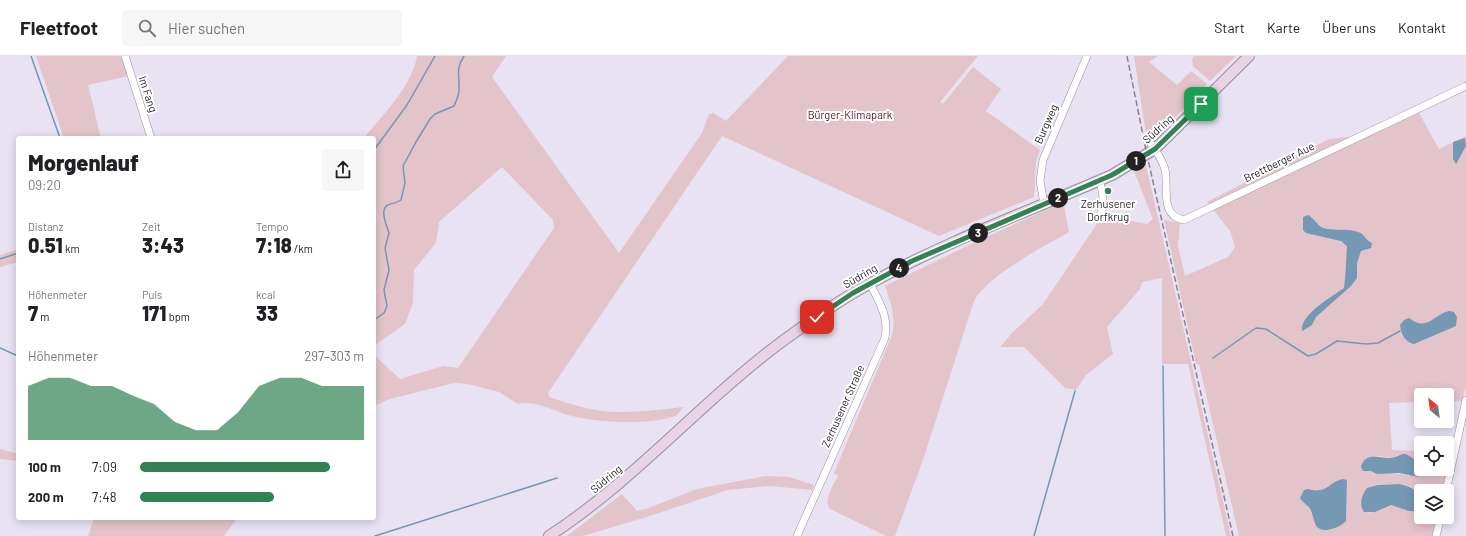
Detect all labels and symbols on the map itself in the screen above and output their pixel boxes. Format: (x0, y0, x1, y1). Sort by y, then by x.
street label: Im Fang (137, 74, 160, 114)
pin (1184, 87, 1218, 121)
street label: Burgweg (1031, 102, 1060, 146)
park label: Bürger-Klimapark (808, 108, 893, 121)
street label: Südring (1140, 111, 1176, 146)
street label: Brettberger Aue (1241, 139, 1316, 184)
pin: 1 (1126, 151, 1146, 171)
marker: Zerhusener Dorfkrug (1103, 186, 1113, 196)
pin: 2 (1048, 188, 1068, 208)
place label: Zerhusener Dorfkrug (1081, 197, 1135, 223)
pin: 3 (968, 223, 988, 243)
pin: 4 (889, 258, 909, 278)
street label: Südring (840, 261, 879, 290)
pin (800, 300, 834, 334)
street label: Zerhusener Straße (819, 362, 867, 449)
north arrow (1414, 388, 1454, 428)
street label: Südring (587, 462, 624, 495)

